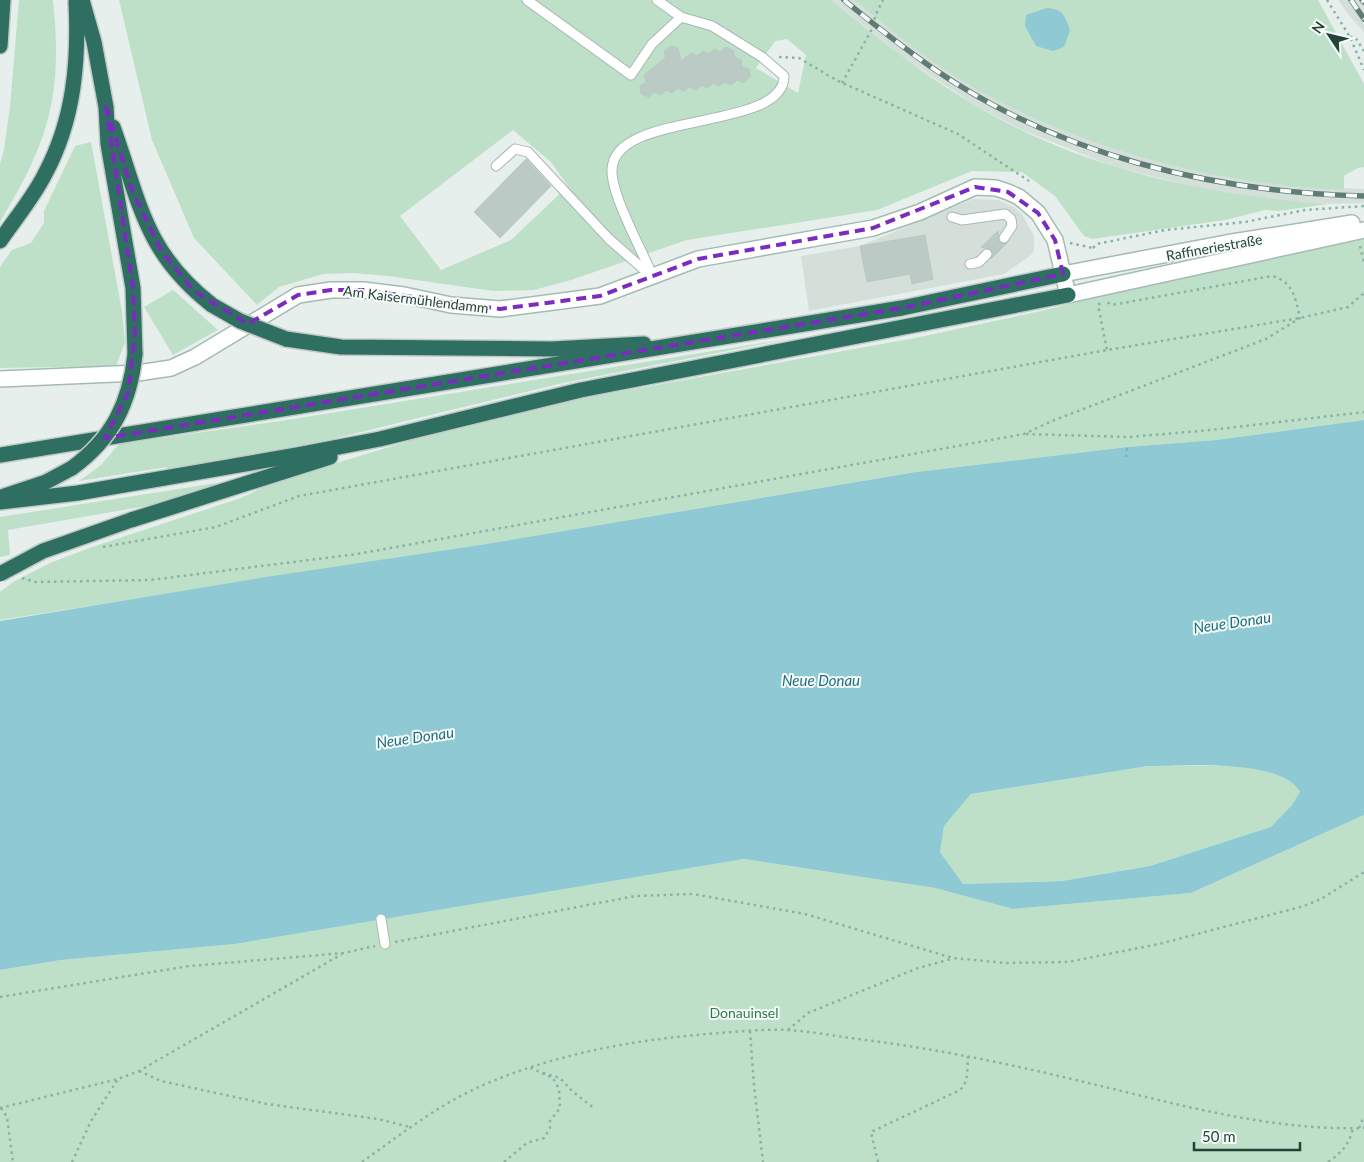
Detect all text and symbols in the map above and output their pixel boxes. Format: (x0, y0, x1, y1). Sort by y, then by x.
north arrow (1304, 10, 1354, 60)
text: N (1308, 18, 1328, 37)
street label: Raffineriestraße (1164, 230, 1264, 264)
street label: Am Kaisermühlendamm (342, 282, 490, 316)
water label: Neue Donau (1192, 608, 1272, 636)
water label: Neue Donau (782, 671, 860, 689)
water label: Neue Donau (375, 723, 455, 751)
park label: Donauinsel (710, 1004, 779, 1021)
scale bar (1194, 1120, 1300, 1152)
text: 50 m (1202, 1127, 1236, 1145)

